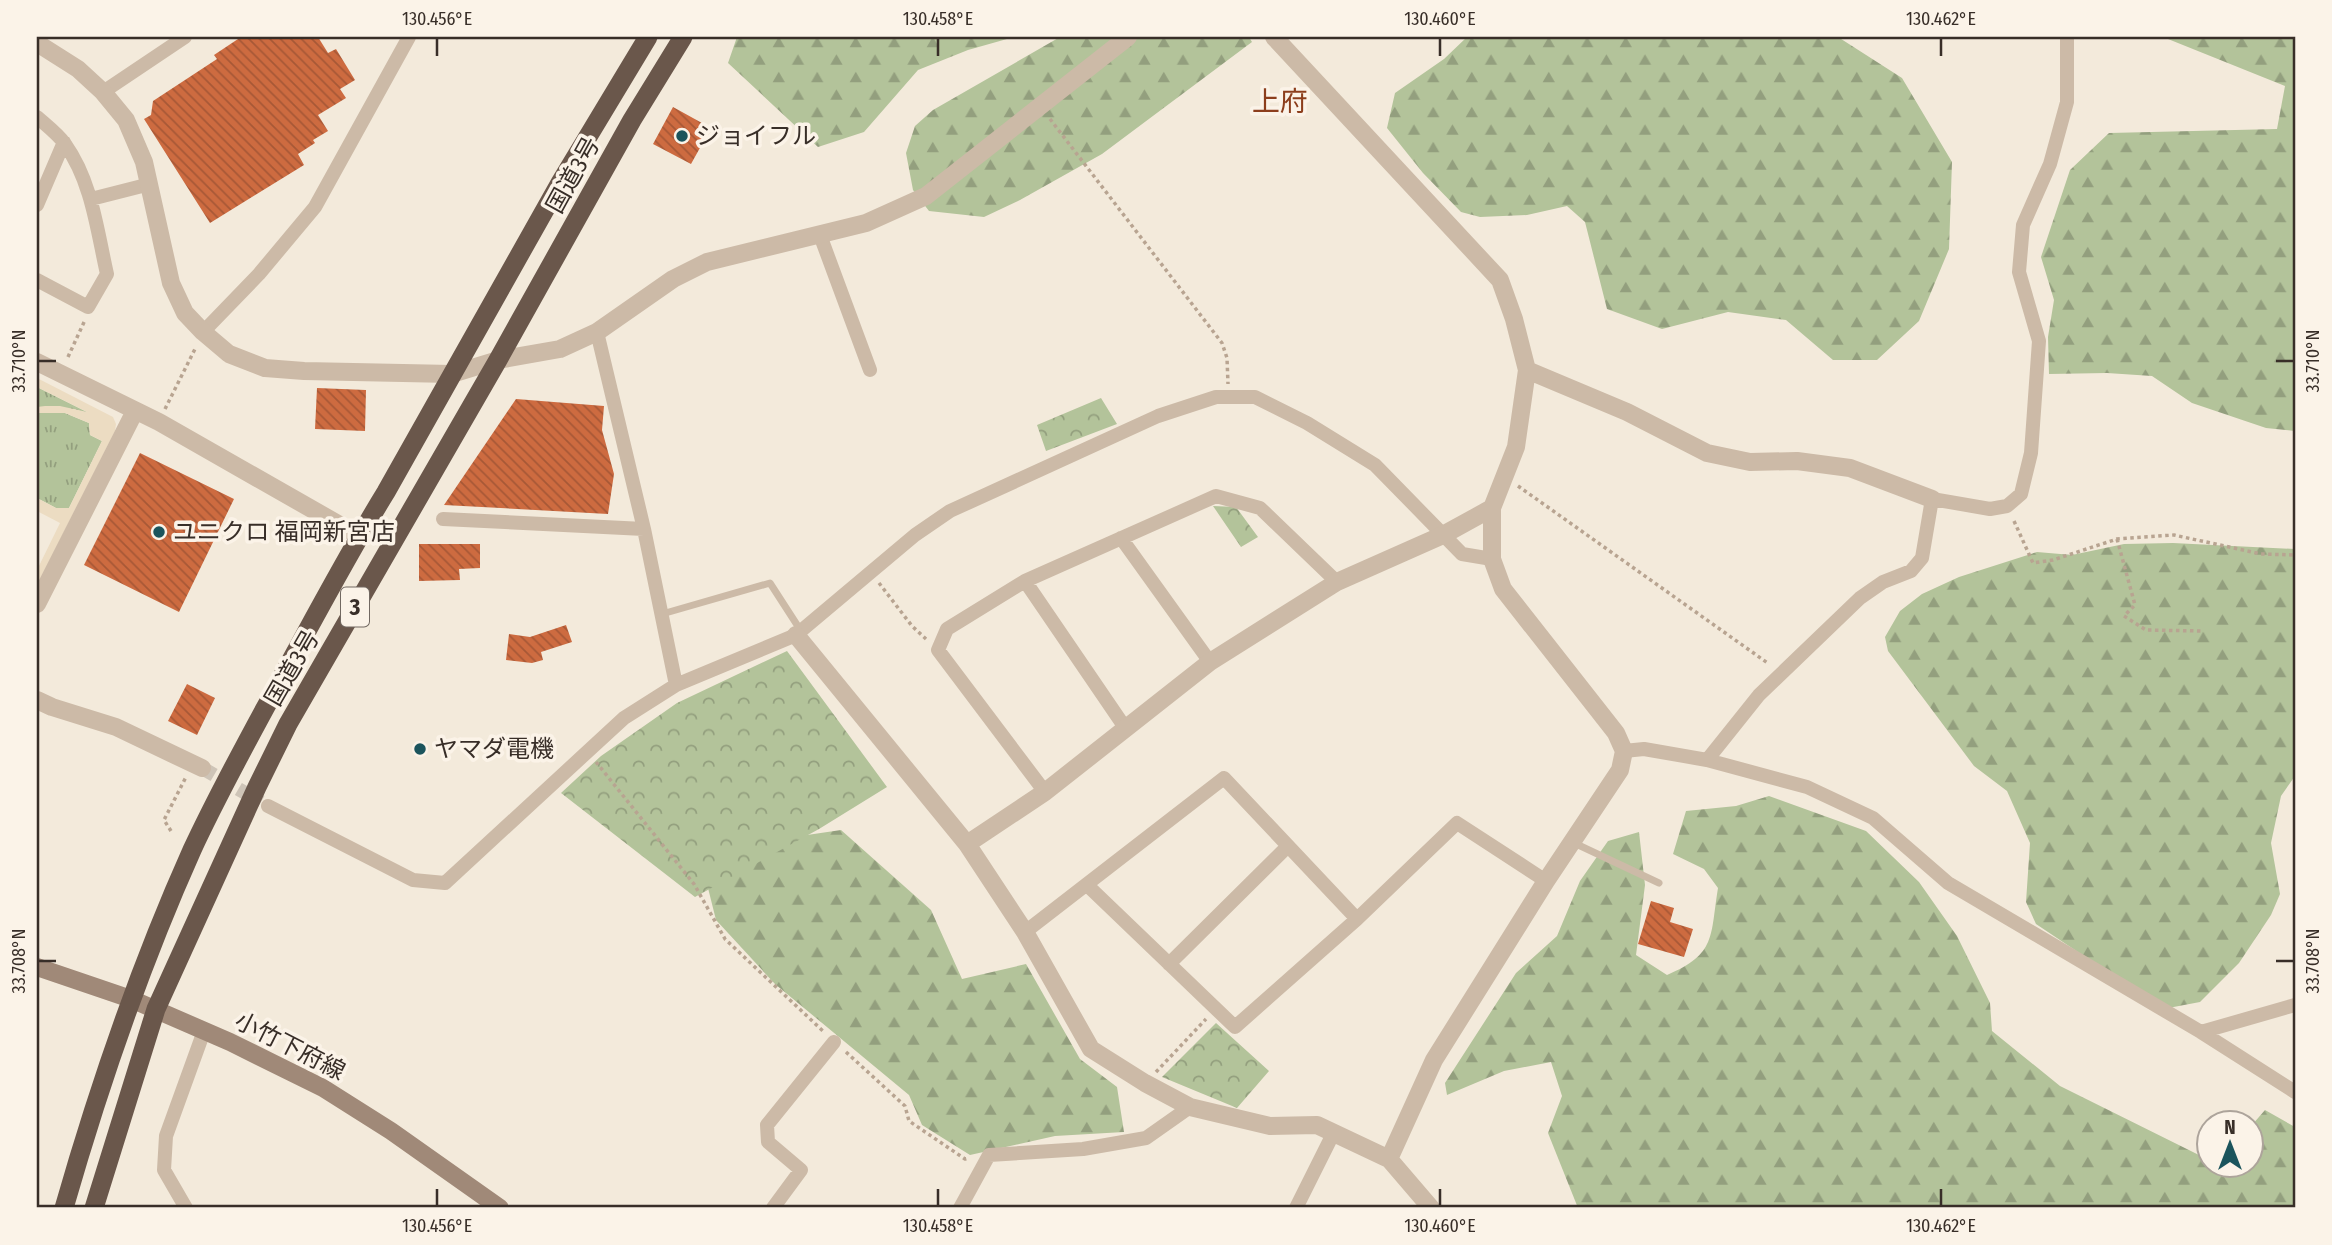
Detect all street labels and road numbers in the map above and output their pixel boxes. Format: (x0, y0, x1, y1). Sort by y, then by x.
street label: 国道3号 (541, 132, 605, 218)
road number: 3 (341, 587, 369, 626)
street label: 国道3号 (259, 625, 325, 711)
street label: 小竹下府線 (230, 1006, 350, 1086)

